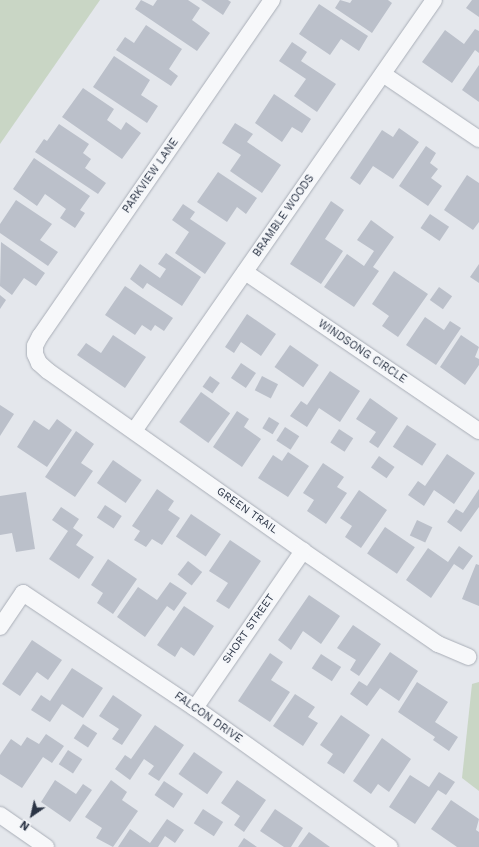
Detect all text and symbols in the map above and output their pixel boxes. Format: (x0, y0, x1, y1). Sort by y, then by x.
street label: PARKVIEW LANE (120, 136, 182, 216)
street label: BRAMBLE WOODS (251, 172, 317, 260)
street label: WINDSONG CIRCLE (315, 317, 409, 387)
street label: GREEN TRAIL (214, 485, 280, 537)
street label: SHORT STREET (220, 592, 278, 666)
street label: FALCON DRIVE (172, 690, 244, 746)
north arrow (12, 795, 52, 835)
text: N (18, 818, 32, 833)

